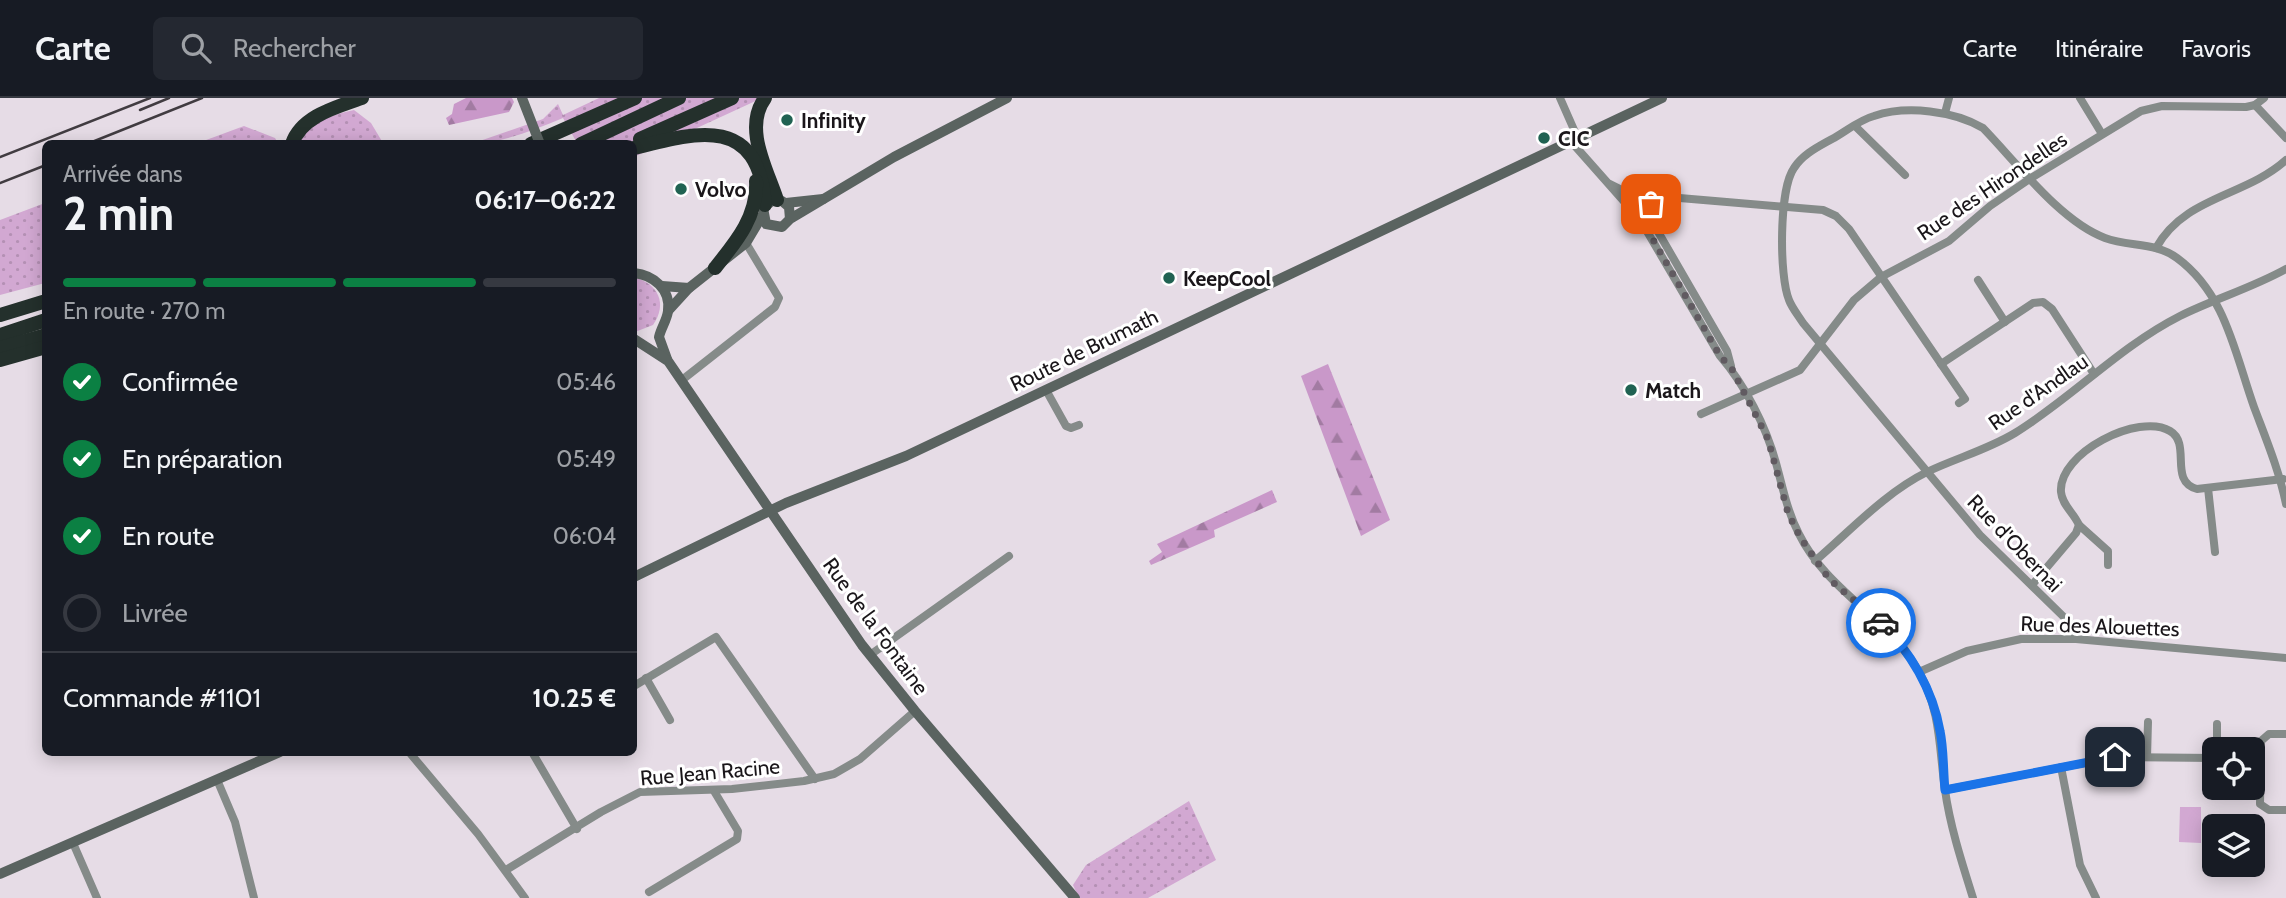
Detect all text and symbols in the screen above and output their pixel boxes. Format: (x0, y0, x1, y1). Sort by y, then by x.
search box (153, 17, 643, 80)
text: Carte (35, 28, 111, 68)
icon: search (177, 29, 215, 67)
text: Rechercher (233, 32, 356, 64)
text: Carte (1963, 34, 2017, 63)
text: Itinéraire (2055, 34, 2143, 63)
text: Favoris (2181, 34, 2251, 63)
place label: Infinity (801, 108, 867, 133)
marker: Infinity (779, 112, 795, 128)
place label: CIC (1558, 126, 1590, 151)
street label: Rue des Hirondelles (1912, 127, 2072, 245)
marker: CIC (1536, 130, 1552, 146)
text: Arrivée dans (63, 160, 183, 188)
pin (1621, 174, 1681, 234)
place label: Volvo (695, 177, 747, 202)
marker: Volvo (673, 181, 689, 197)
text: 06:17–06:22 (474, 184, 616, 216)
icon: bag (1632, 185, 1670, 223)
text: 2 min (63, 186, 174, 242)
place label: KeepCool (1183, 266, 1271, 291)
marker: KeepCool (1161, 270, 1177, 286)
text: En route · 270 m (63, 297, 225, 325)
street label: Route de Brumath (1006, 303, 1162, 397)
street label: Rue d'Andlau (1983, 349, 2093, 435)
icon: check (63, 363, 101, 401)
text: Confirmée (122, 366, 238, 398)
text: 05:46 (556, 368, 616, 396)
place label: Match (1645, 378, 1701, 403)
marker: Match (1623, 382, 1639, 398)
icon: check (63, 440, 101, 478)
text: En préparation (122, 443, 283, 475)
text: 05:49 (556, 445, 616, 473)
street label: Rue d'Obernai (1962, 489, 2068, 597)
icon: check (63, 517, 101, 555)
text: En route (122, 520, 214, 552)
text: 06:04 (553, 522, 616, 550)
street label: Rue de la Fontaine (818, 553, 934, 700)
courier (1846, 588, 1916, 658)
text: Livrée (122, 597, 188, 629)
icon: car (1862, 604, 1900, 642)
street label: Rue des Alouettes (2020, 611, 2180, 641)
text: Commande #1101 (63, 682, 261, 714)
text: 10.25 € (532, 682, 616, 714)
pin (2085, 727, 2145, 787)
map controls (2202, 737, 2265, 877)
button: locate (2202, 737, 2265, 800)
icon: home (2096, 738, 2134, 776)
street label: Rue Jean Racine (639, 753, 781, 791)
button: layers (2202, 814, 2265, 877)

